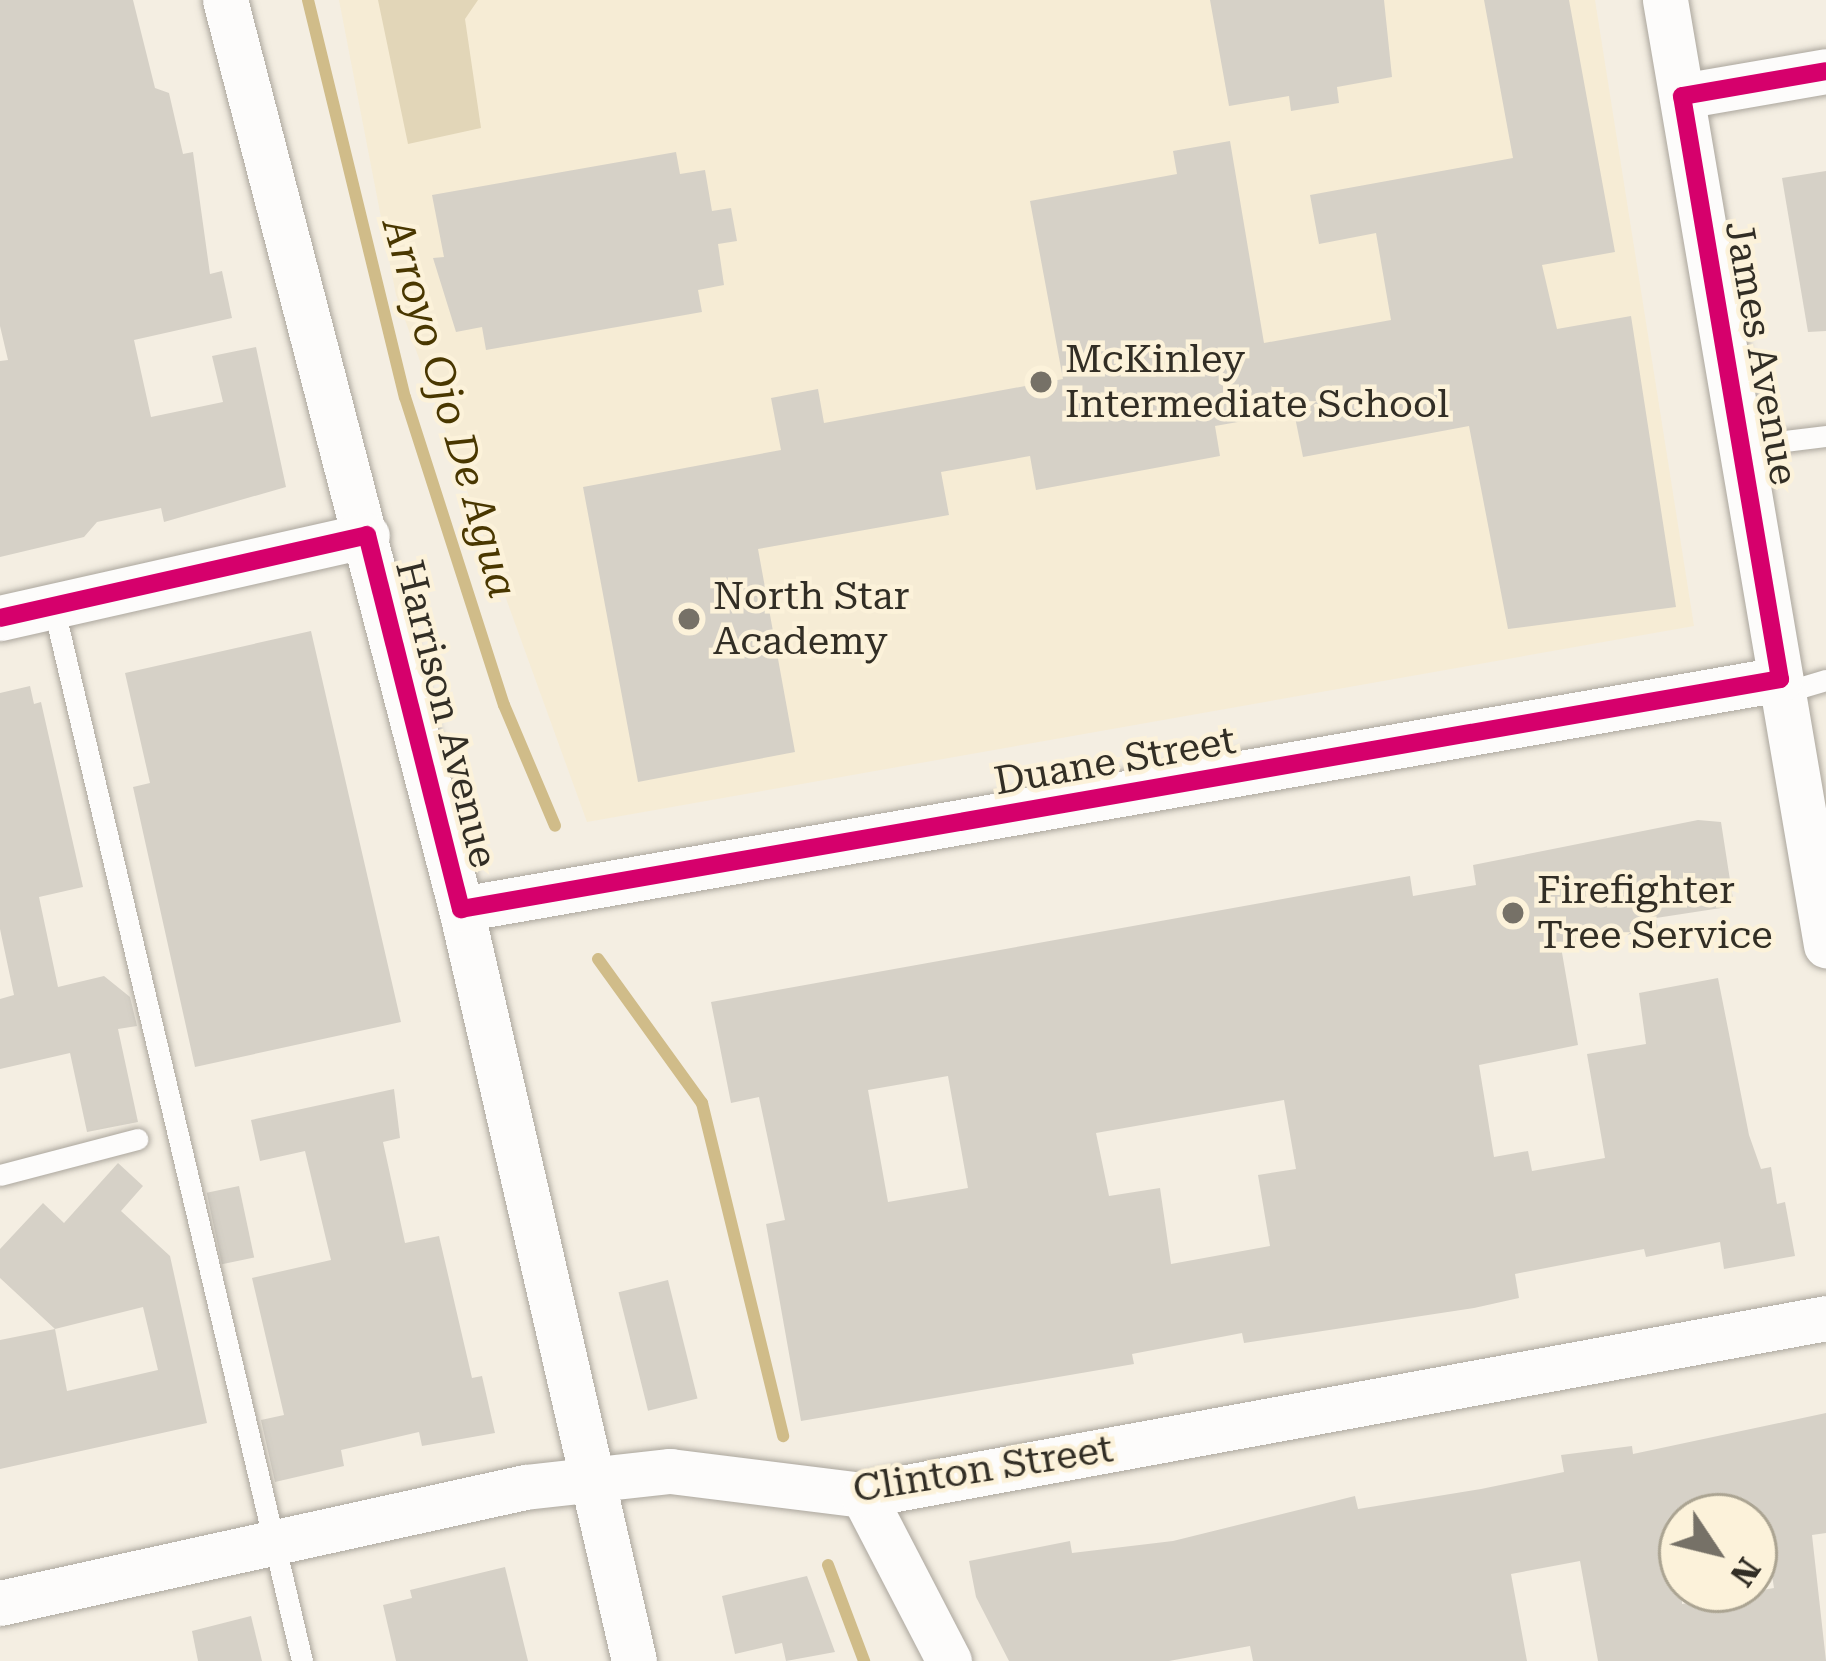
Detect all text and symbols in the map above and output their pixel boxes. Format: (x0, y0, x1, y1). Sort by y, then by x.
water label: Arroyo Ojo De Agua (372, 212, 528, 604)
street label: James Avenue (1715, 217, 1807, 489)
place label: McKinley Intermediate School (1065, 337, 1449, 428)
marker: McKinley Intermediate School (1028, 369, 1054, 395)
street label: Harrison Avenue (385, 555, 507, 873)
place label: North Star Academy (713, 574, 910, 665)
marker: North Star Academy (676, 606, 702, 632)
street label: Duane Street (991, 717, 1239, 805)
place label: Firefighter Tree Service (1537, 868, 1773, 959)
marker: Firefighter Tree Service (1500, 900, 1526, 926)
street label: Clinton Street (850, 1425, 1116, 1513)
north arrow (1658, 1493, 1778, 1613)
text: N (1722, 1551, 1769, 1594)

